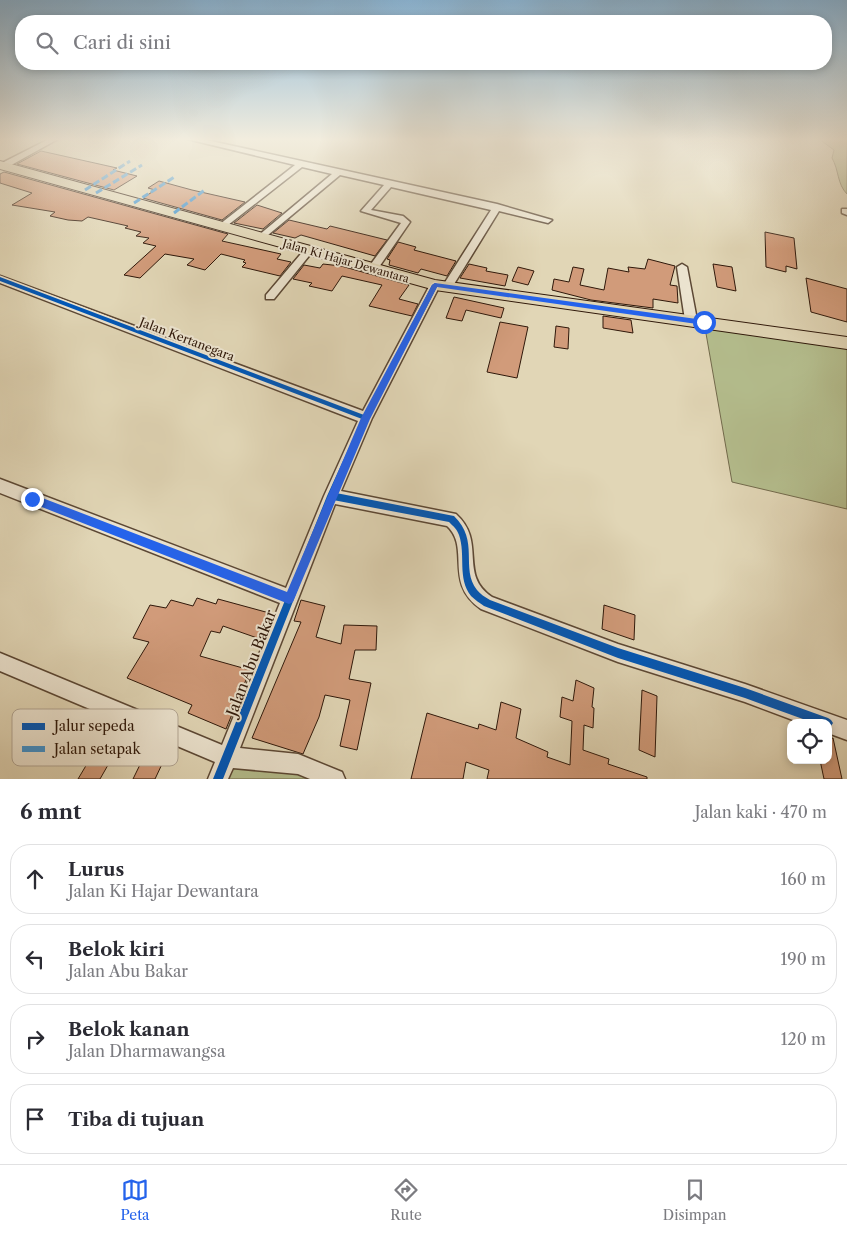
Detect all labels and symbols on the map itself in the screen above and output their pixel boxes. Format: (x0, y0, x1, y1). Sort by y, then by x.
street label: Jalan Ki Hajar Dewantara (279, 236, 411, 286)
route start (693, 311, 716, 334)
street label: Jalan Kertanegara (135, 313, 237, 364)
route end (21, 488, 44, 511)
street label: Jalan Abu Bakar (221, 606, 280, 721)
legend (12, 709, 178, 766)
text: Jalur sepeda (52, 717, 135, 735)
text: Jalan setapak (52, 740, 141, 758)

